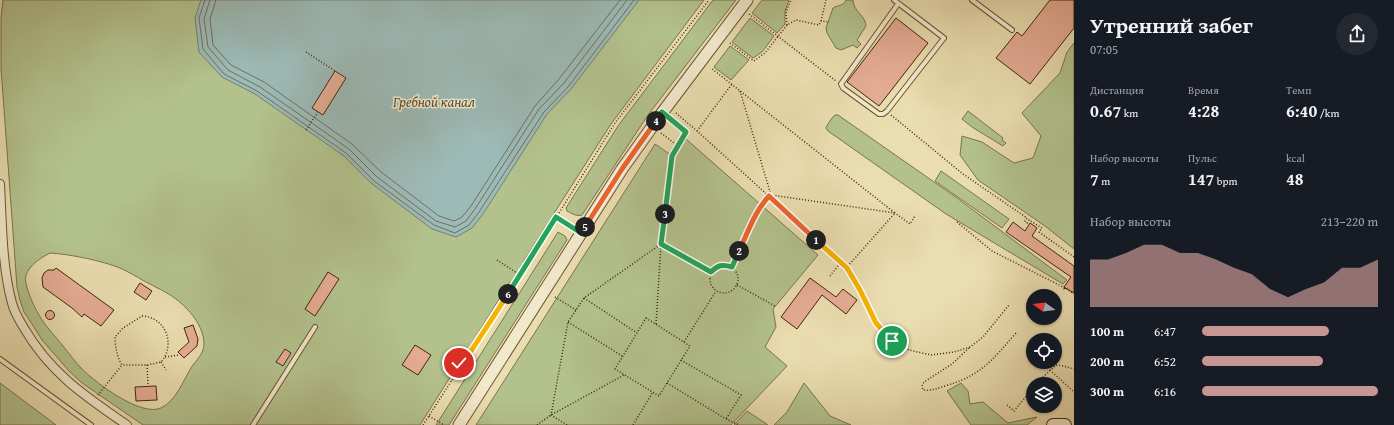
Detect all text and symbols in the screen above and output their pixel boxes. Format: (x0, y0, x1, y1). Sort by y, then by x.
text: Утренний забег (1090, 9, 1253, 41)
button: share (1336, 13, 1378, 55)
text: 07:05 (1090, 40, 1118, 59)
text: Дистанция (1090, 82, 1144, 98)
text: Время (1188, 82, 1219, 98)
text: Темп (1286, 82, 1311, 98)
water label: Гребной канал (392, 92, 476, 112)
text: 0.67 (1090, 98, 1121, 123)
text: 4:28 (1188, 98, 1219, 123)
text: 6:40 (1286, 98, 1317, 123)
text: km (1121, 105, 1138, 121)
text: /km (1317, 105, 1339, 121)
pin: 4 (646, 111, 666, 131)
text: 4 (653, 113, 659, 129)
text: Набор высоты (1090, 150, 1159, 166)
text: Пульс (1188, 150, 1217, 166)
text: kcal (1286, 150, 1305, 166)
text: 7 (1090, 166, 1099, 191)
text: 147 (1188, 166, 1214, 191)
text: 48 (1286, 166, 1304, 191)
text: m (1099, 173, 1110, 189)
text: bpm (1214, 173, 1237, 189)
pin: 3 (655, 204, 675, 224)
text: 3 (662, 206, 668, 222)
text: Набор высоты (1090, 212, 1171, 231)
text: 213–220 m (1321, 212, 1378, 231)
pin: 5 (575, 217, 595, 237)
text: 5 (582, 219, 588, 235)
pin: 1 (806, 230, 826, 250)
text: 1 (813, 232, 819, 248)
pin: 2 (729, 241, 749, 261)
text: 2 (736, 243, 742, 259)
pin: 6 (498, 284, 518, 304)
text: 6 (505, 286, 511, 302)
north arrow (1026, 289, 1062, 325)
map controls (1026, 289, 1062, 413)
text: 100 m (1090, 322, 1124, 341)
text: 6:47 (1154, 322, 1176, 341)
pin (875, 324, 909, 358)
icon: arrive (881, 330, 903, 352)
button: locate (1026, 333, 1062, 369)
pin (442, 346, 476, 380)
icon: check (448, 352, 470, 374)
text: 200 m (1090, 352, 1124, 371)
text: 6:52 (1154, 352, 1176, 371)
button: layers (1026, 377, 1062, 413)
text: 300 m (1090, 382, 1124, 401)
text: 6:16 (1154, 382, 1176, 401)

